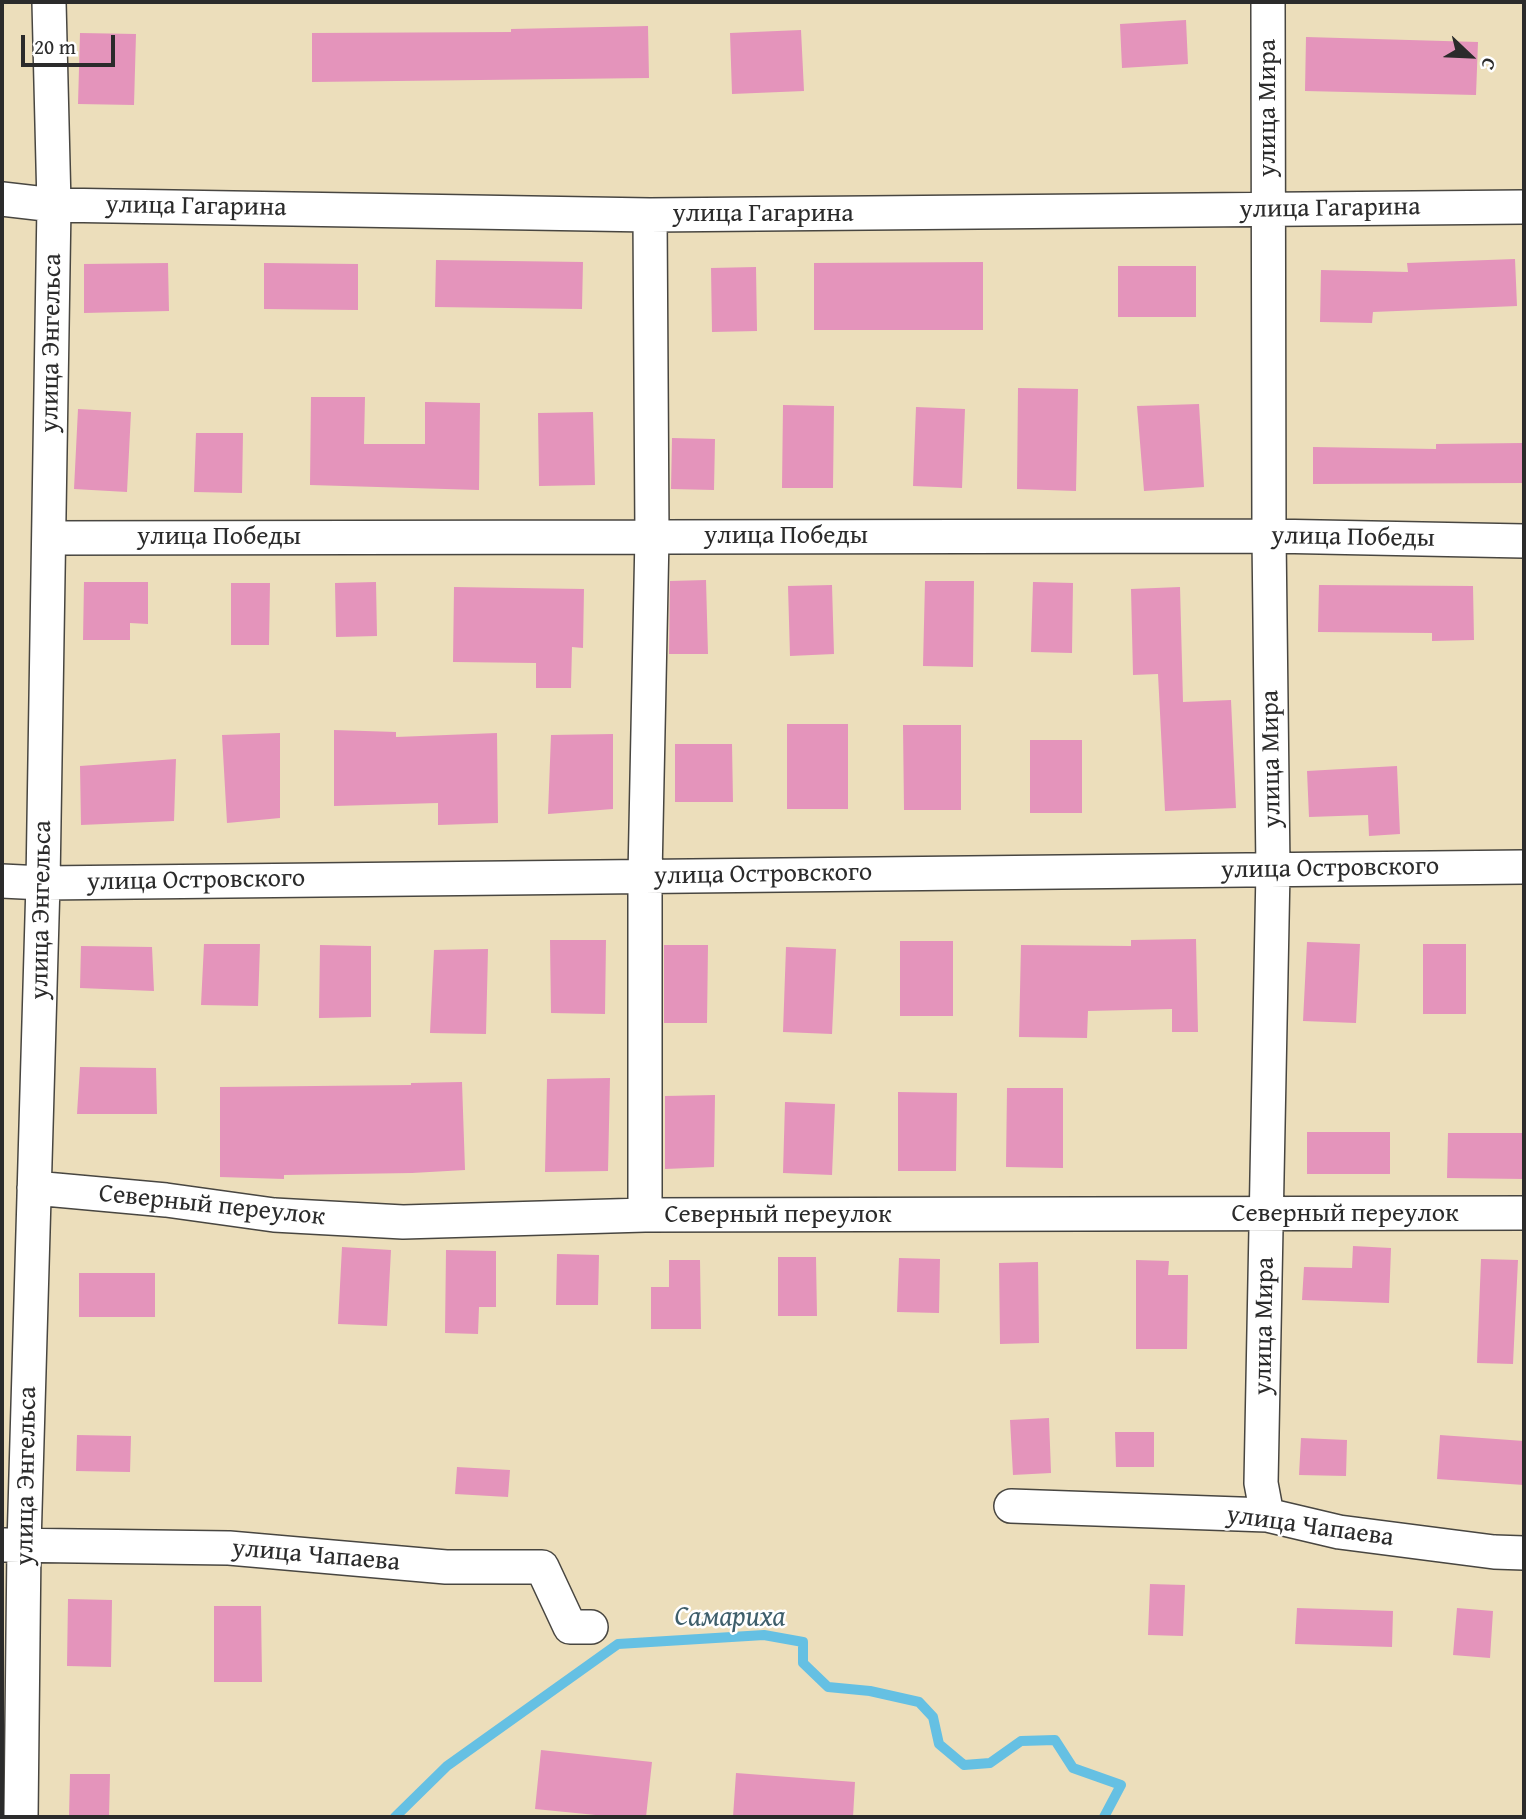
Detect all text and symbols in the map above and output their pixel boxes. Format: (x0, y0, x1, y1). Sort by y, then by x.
scale bar (24, 21, 119, 65)
north arrow (1435, 21, 1505, 91)
text: 20 m (34, 31, 76, 62)
street label: улица Мира (1252, 39, 1284, 177)
text: С (1474, 54, 1504, 75)
street label: улица Гагарина (105, 190, 287, 224)
street label: улица Гагарина (1239, 192, 1421, 226)
street label: улица Гагарина (672, 198, 854, 230)
street label: улица Энгельса (35, 253, 69, 433)
street label: улица Победы (704, 520, 868, 552)
street label: улица Победы (137, 521, 301, 553)
street label: улица Победы (1271, 521, 1435, 555)
street label: улица Мира (1255, 690, 1289, 828)
street label: улица Энгельса (25, 820, 59, 1000)
street label: улица Островского (1221, 851, 1439, 887)
street label: улица Островского (654, 857, 872, 893)
street label: улица Островского (87, 863, 305, 899)
street label: Северный переулок (97, 1179, 327, 1233)
street label: Северный переулок (1231, 1198, 1459, 1230)
street label: Северный переулок (664, 1199, 892, 1231)
street label: улица Мира (1248, 1257, 1282, 1395)
street label: улица Энгельса (10, 1386, 44, 1566)
street label: улица Чапаева (1224, 1500, 1396, 1554)
street label: улица Чапаева (231, 1533, 401, 1579)
water label: Самариха (674, 1601, 786, 1635)

